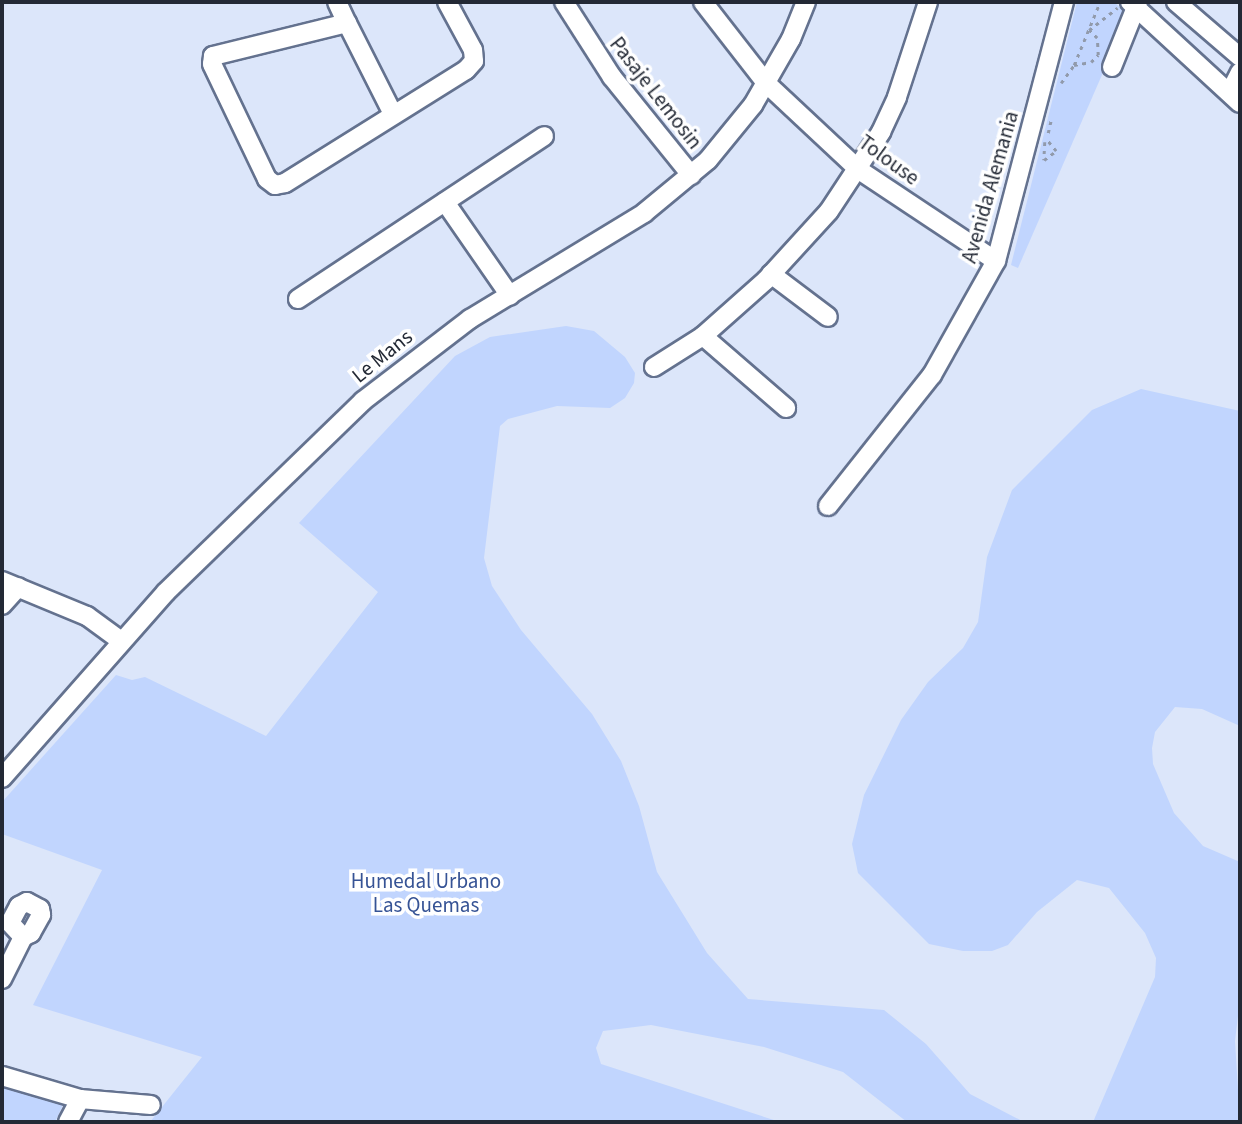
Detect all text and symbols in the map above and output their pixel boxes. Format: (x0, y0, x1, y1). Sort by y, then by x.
street label: Pasaje Lemosin (604, 32, 708, 154)
street label: Avenida Alemania (956, 108, 1024, 266)
street label: Tolouse (854, 130, 924, 190)
street label: Le Mans (347, 324, 417, 388)
park label: Humedal Urbano Las Quemas (351, 868, 501, 918)

